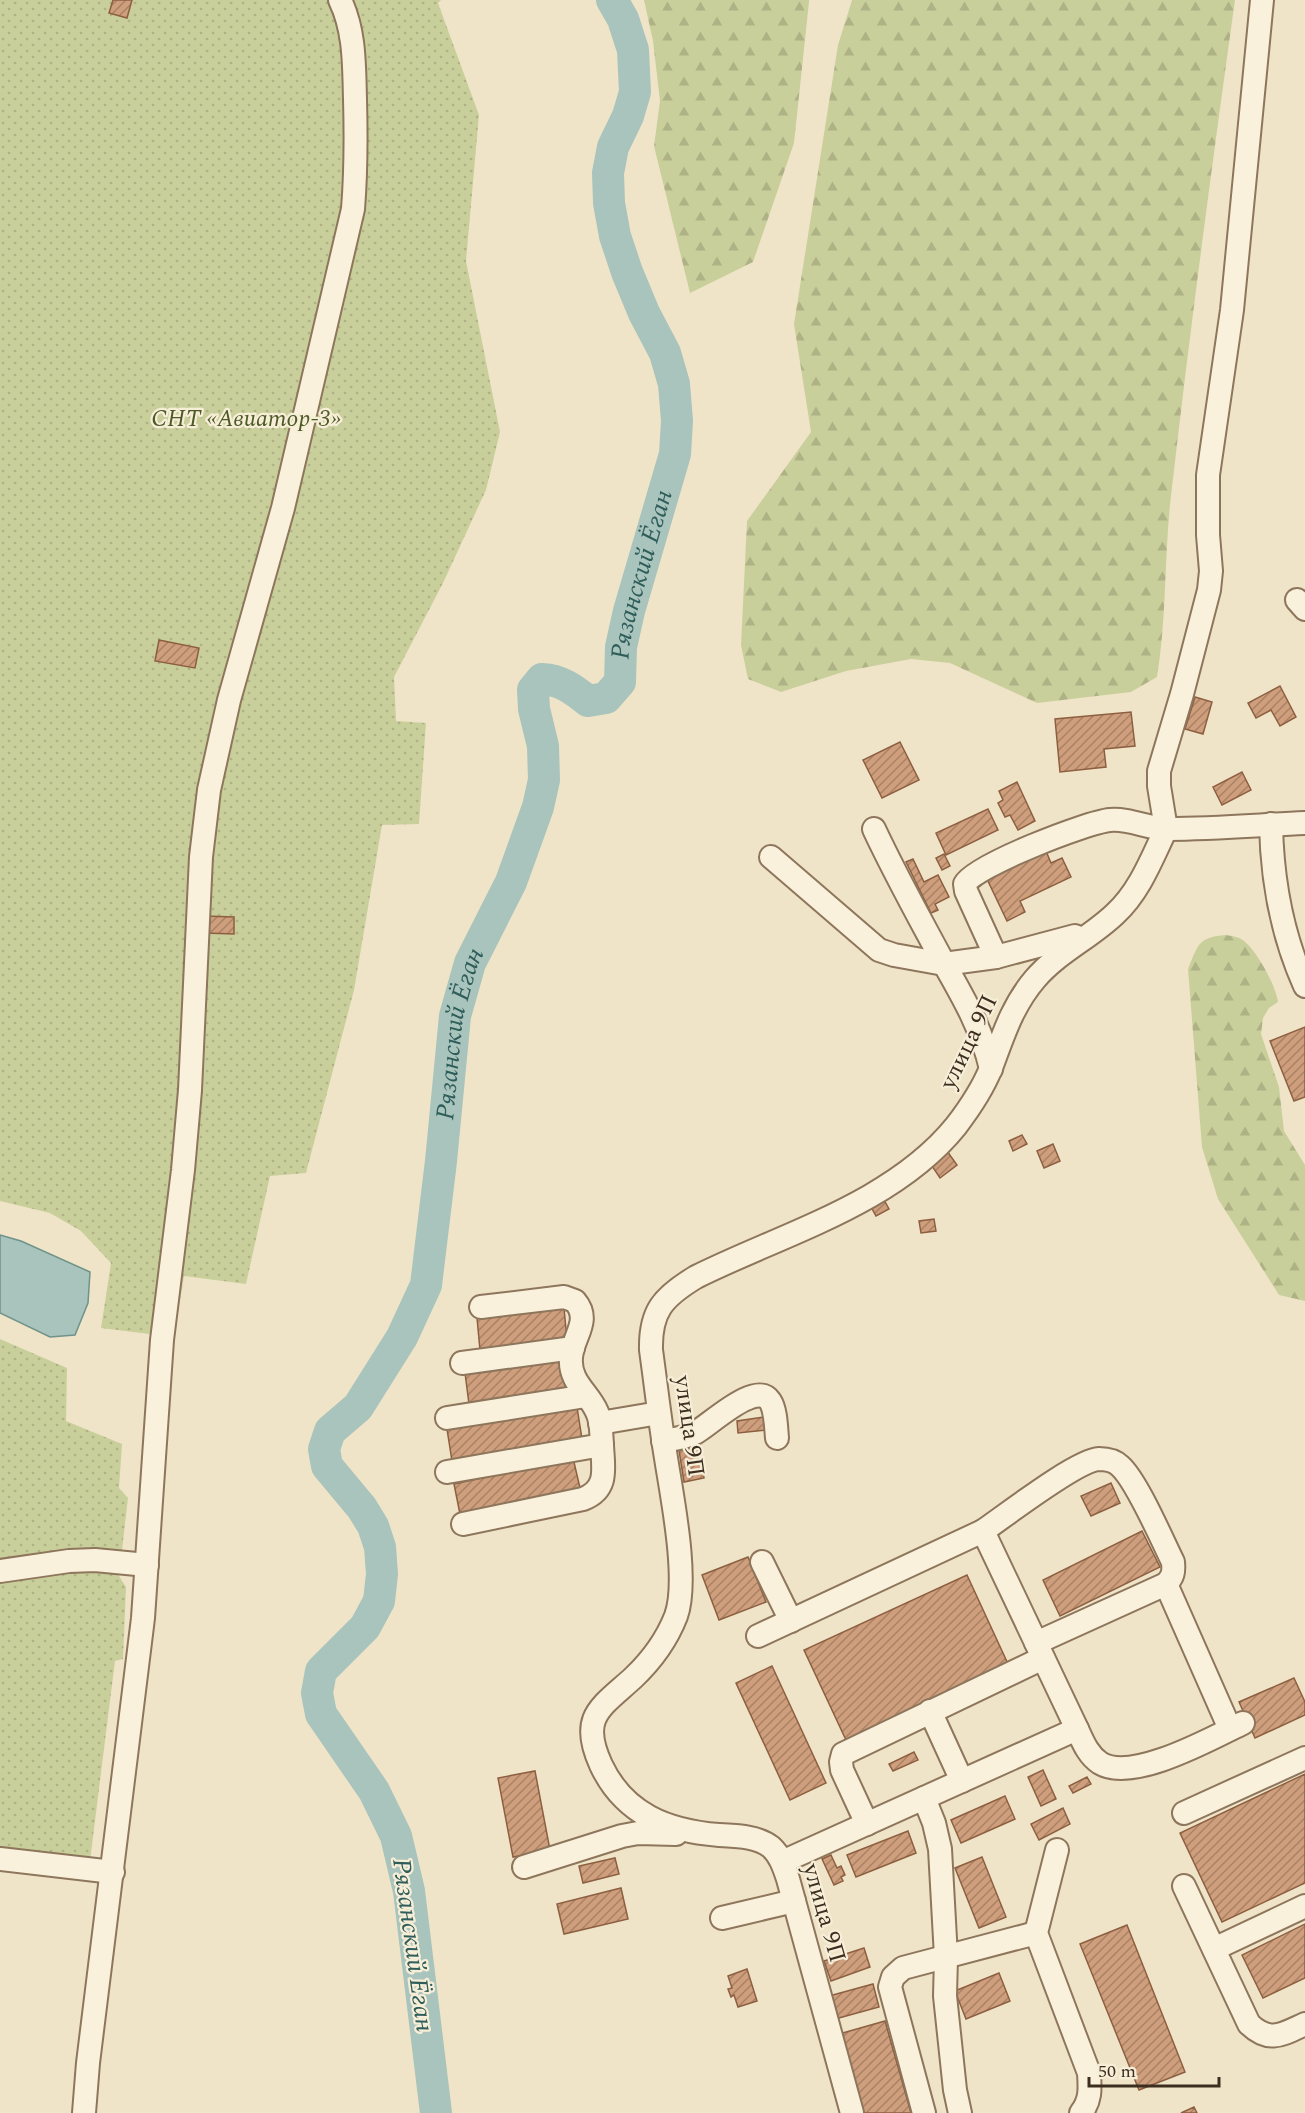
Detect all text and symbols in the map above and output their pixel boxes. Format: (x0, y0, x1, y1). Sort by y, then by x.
park label: СНТ «Авиатор-3» (151, 401, 341, 437)
water label: Рязанский Ёган (601, 484, 684, 660)
water label: Рязанский Ёган (425, 940, 495, 1122)
street label: улица 9П (930, 989, 1007, 1096)
street label: улица 9П (664, 1372, 714, 1479)
water label: Рязанский Ёган (381, 1856, 445, 2035)
street label: улица 9П (792, 1858, 855, 1967)
scale bar (1089, 2050, 1220, 2088)
text: 50 m (1098, 2058, 1136, 2085)

